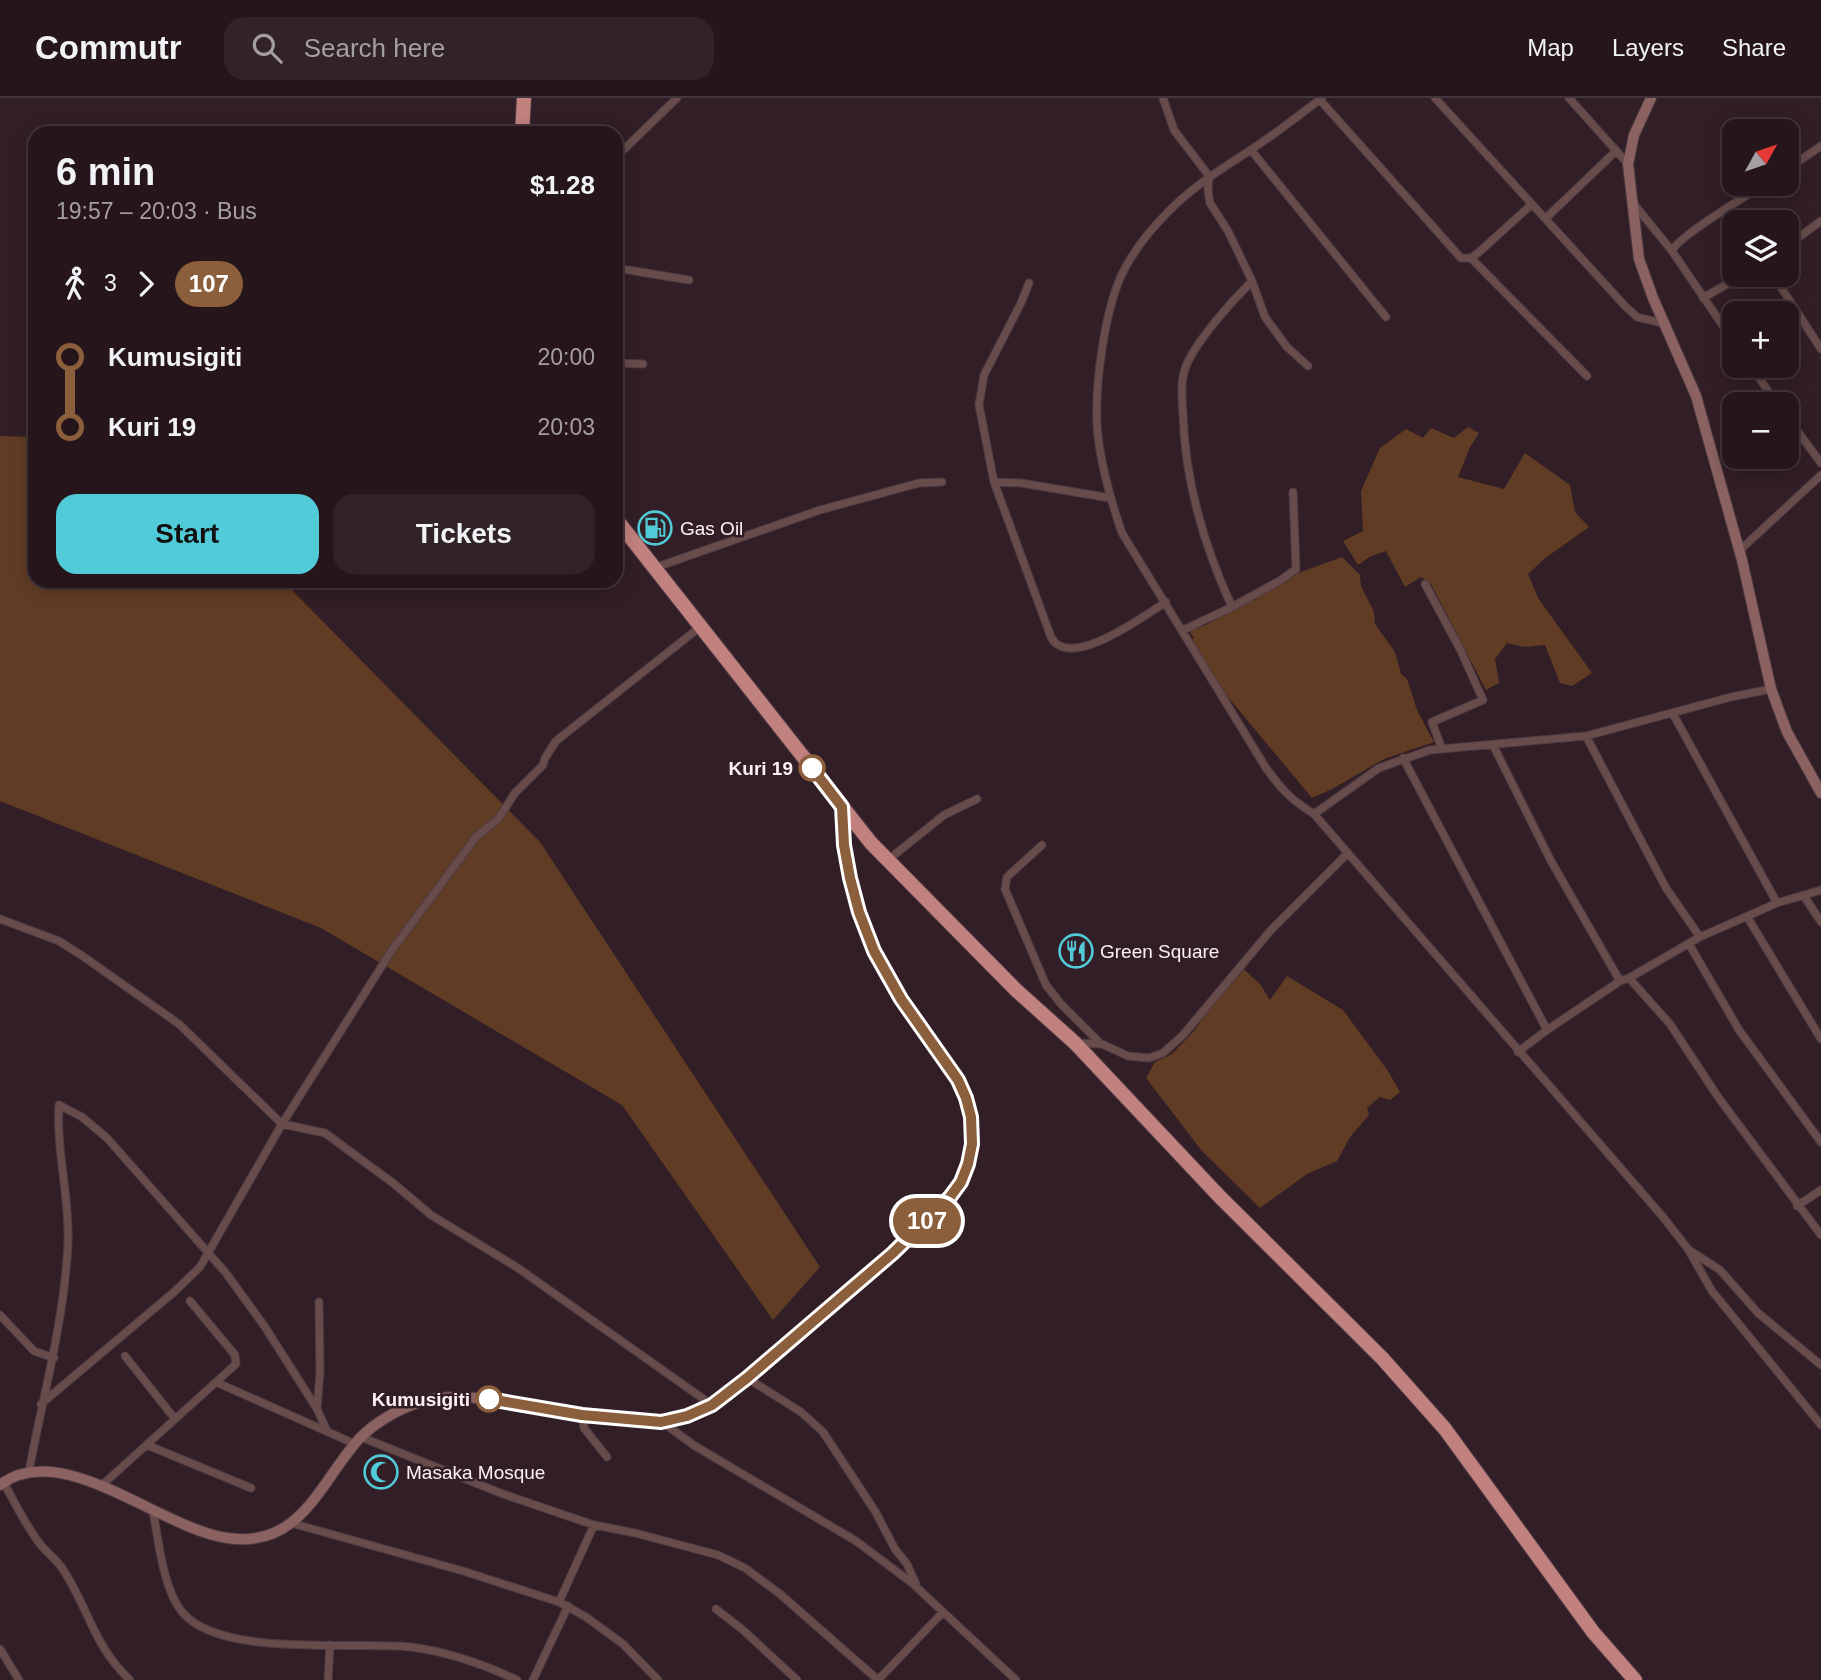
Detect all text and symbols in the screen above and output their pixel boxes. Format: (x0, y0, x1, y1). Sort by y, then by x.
search box (224, 17, 714, 80)
text: Commutr (35, 29, 182, 66)
icon: search (248, 29, 286, 67)
text: Search here (304, 33, 445, 63)
text: Map (1527, 34, 1574, 61)
text: Layers (1612, 34, 1684, 61)
text: Share (1722, 34, 1786, 61)
north arrow (1722, 119, 1799, 196)
map controls (1722, 119, 1799, 469)
text: 6 min (56, 151, 155, 193)
text: $1.28 (530, 170, 595, 200)
text: 19:57 – 20:03 · Bus (56, 198, 257, 224)
button: layers (1722, 210, 1799, 287)
icon: walk (56, 265, 94, 303)
icon: forward (127, 265, 165, 303)
text: 3 (104, 270, 117, 296)
text: 107 (189, 270, 229, 297)
button: + (1722, 301, 1799, 378)
text: Kumusigiti (108, 342, 242, 372)
text: 20:00 (537, 344, 595, 370)
button: − (1722, 392, 1799, 469)
text: Kuri 19 (108, 412, 196, 442)
text: 20:03 (537, 414, 595, 440)
button: Start (56, 494, 319, 574)
button: Tickets (333, 494, 595, 574)
fuel station icon: Gas Oil (636, 509, 674, 547)
place label: Gas Oil (680, 518, 743, 539)
marker: Kuri 19 (799, 755, 825, 781)
place label: Kuri 19 (729, 758, 793, 779)
restaurant icon: Green Square (1057, 932, 1095, 970)
place label: Green Square (1100, 941, 1219, 962)
line badge: 107 (887, 1198, 967, 1244)
text: 107 (907, 1207, 947, 1234)
marker: Kumusigiti (476, 1386, 502, 1412)
place label: Kumusigiti (372, 1389, 470, 1410)
mosque icon: Masaka Mosque (362, 1453, 400, 1491)
place label: Masaka Mosque (406, 1462, 545, 1483)

